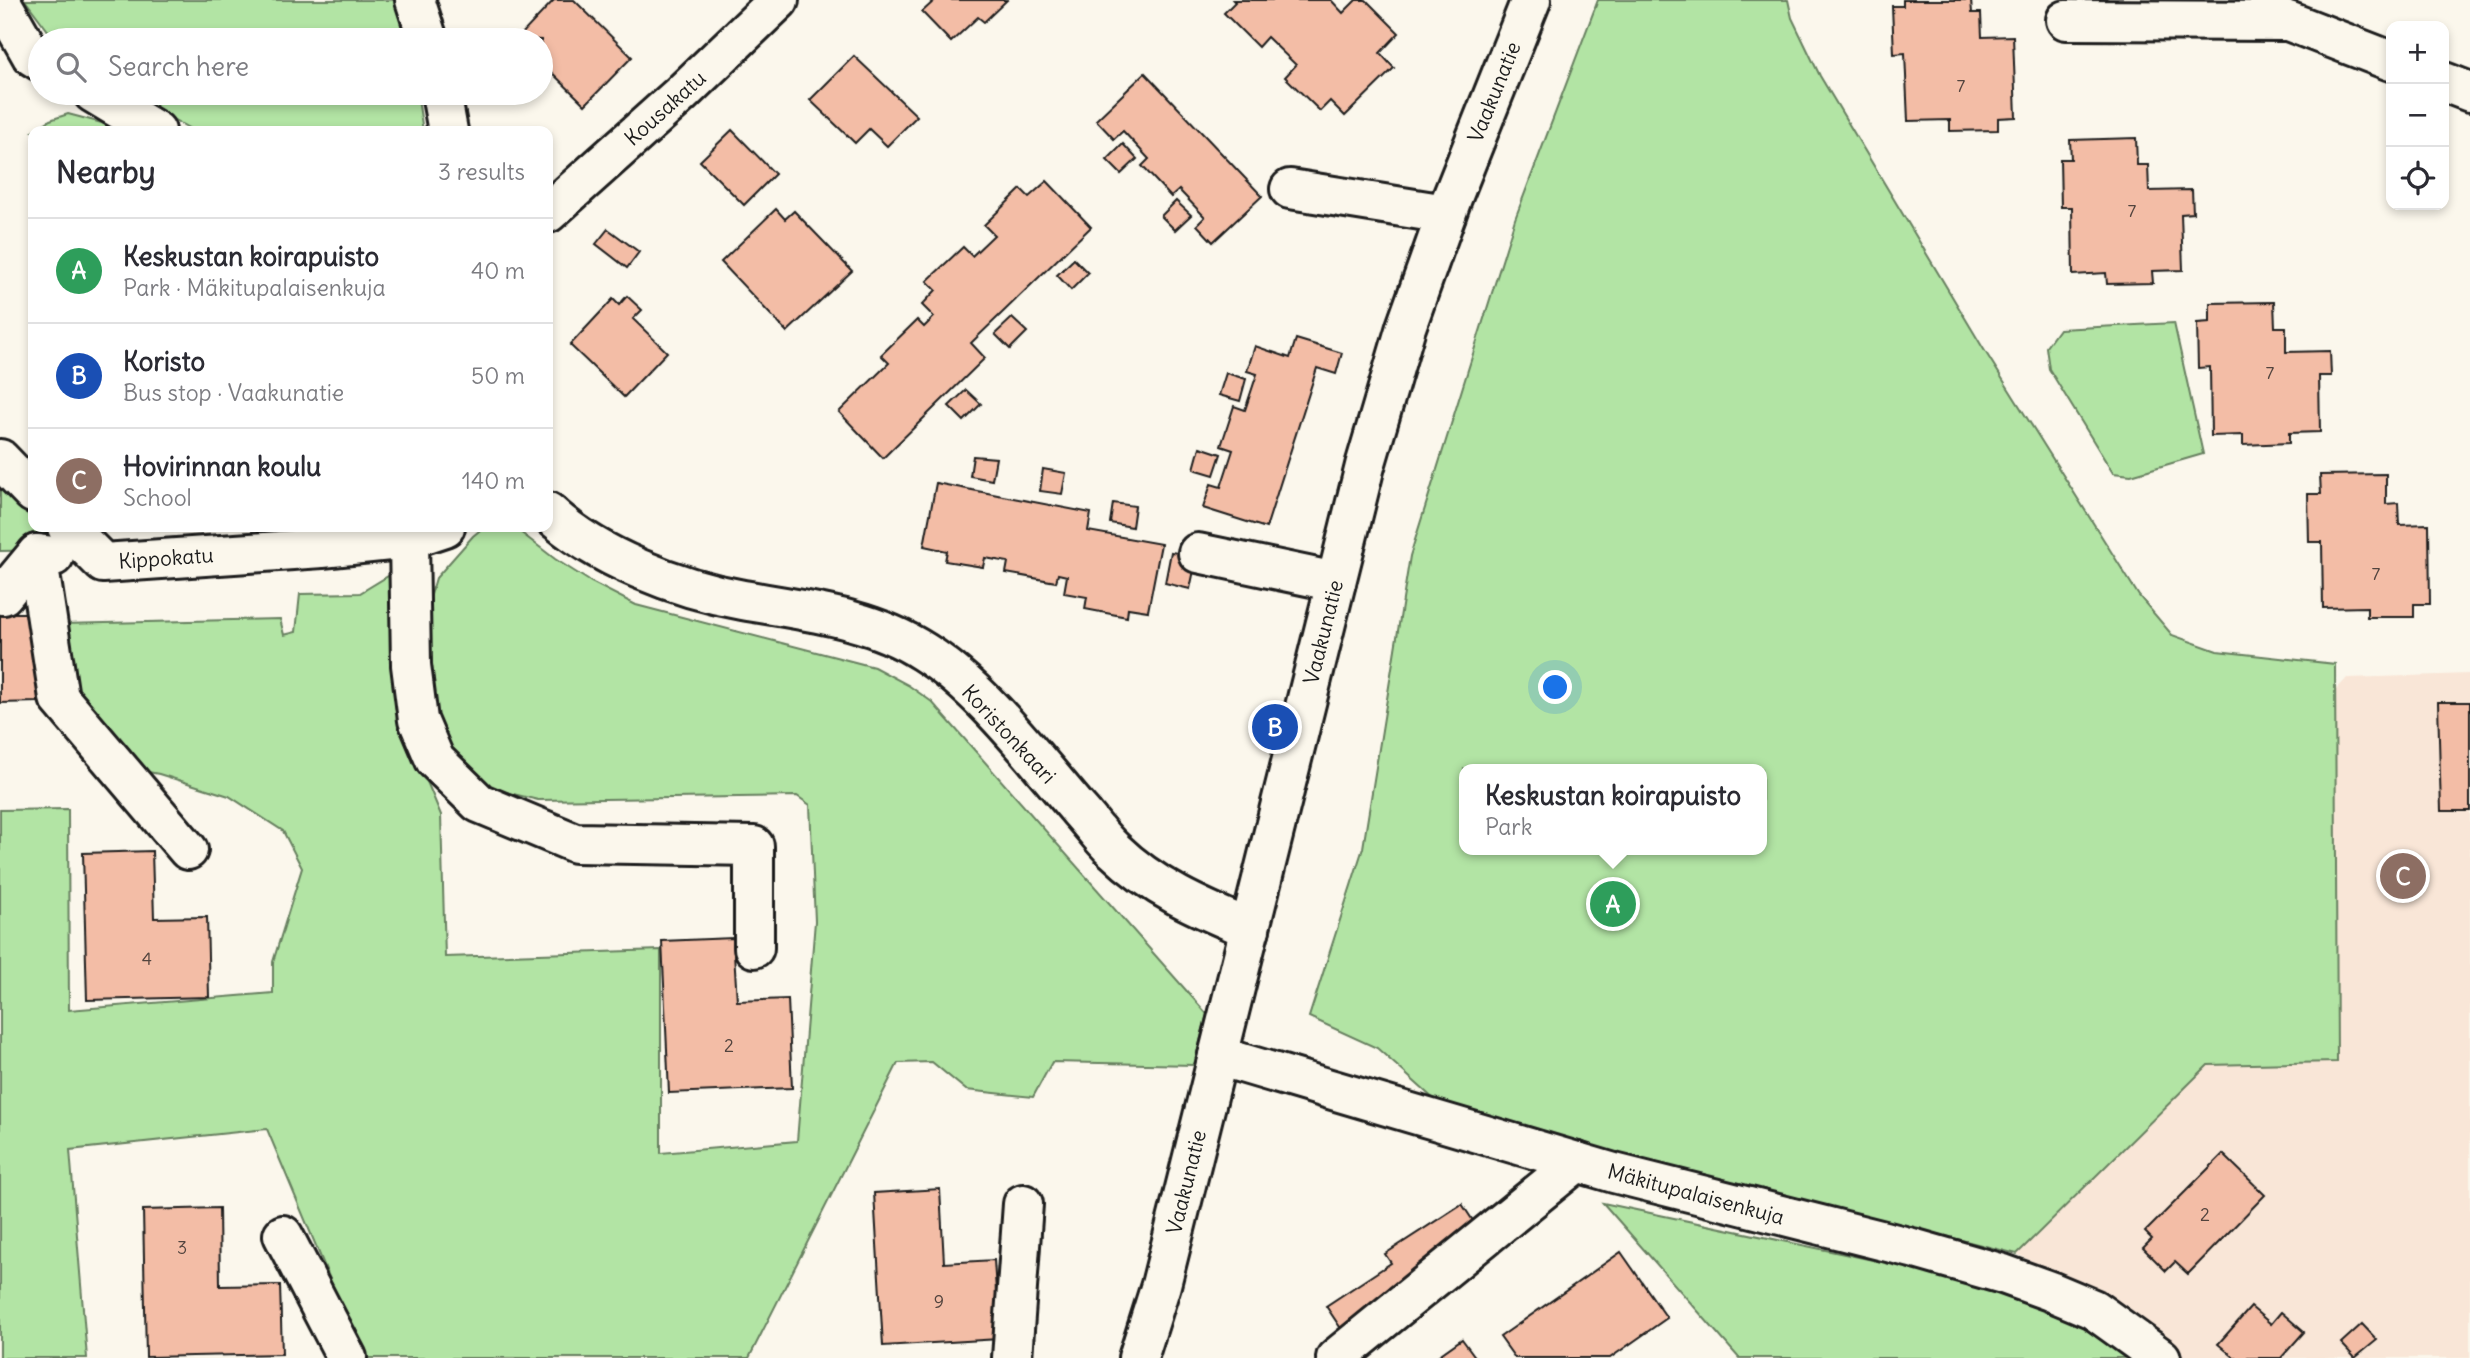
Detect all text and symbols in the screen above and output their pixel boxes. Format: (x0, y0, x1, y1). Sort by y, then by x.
map controls (2386, 21, 2449, 210)
button: + (2386, 21, 2449, 84)
search box (28, 28, 553, 105)
street label: Vaakunatie (1462, 38, 1526, 146)
icon: search (52, 48, 90, 86)
text: Search here (108, 50, 249, 83)
street label: Kousakatu (619, 64, 711, 152)
house number: 7 (1957, 74, 1966, 97)
button: − (2386, 84, 2449, 147)
button: locate (2386, 147, 2449, 210)
text: Nearby (56, 153, 156, 191)
text: 3 results (438, 157, 525, 186)
house number: 7 (2128, 199, 2137, 222)
text: Keskustan koirapuisto (123, 240, 379, 273)
text: A (72, 256, 86, 285)
text: 40 m (471, 256, 525, 285)
text: Park · Mäkitupalaisenkuja (123, 273, 386, 302)
text: Koristo (123, 345, 205, 378)
text: B (71, 361, 87, 390)
text: 50 m (471, 361, 525, 390)
house number: 7 (2266, 361, 2275, 384)
text: Bus stop · Vaakunatie (123, 378, 344, 407)
text: Hovirinnan koulu (123, 450, 321, 483)
text: C (71, 466, 87, 495)
text: 140 m (462, 466, 525, 495)
text: School (123, 483, 192, 512)
street label: Kippokatu (118, 541, 214, 575)
house number: 7 (2372, 562, 2381, 585)
street label: Vaakunatie (1297, 577, 1349, 687)
your location (1538, 670, 1572, 704)
street label: Koristonkaari (956, 679, 1062, 789)
pin: B (1252, 701, 1298, 753)
popup (1459, 764, 1767, 855)
text: Keskustan koirapuisto (1485, 779, 1741, 812)
text: Park (1485, 812, 1532, 841)
pin: C (2380, 850, 2426, 902)
pin: A (1590, 878, 1636, 930)
house number: 4 (142, 947, 152, 970)
house number: 2 (724, 1034, 734, 1057)
street label: Vaakunatie (1160, 1127, 1212, 1237)
street label: Mäkitupalaisenkuja (1605, 1157, 1787, 1231)
house number: 2 (2200, 1203, 2210, 1226)
house number: 3 (177, 1236, 187, 1259)
house number: 9 (934, 1290, 944, 1313)

